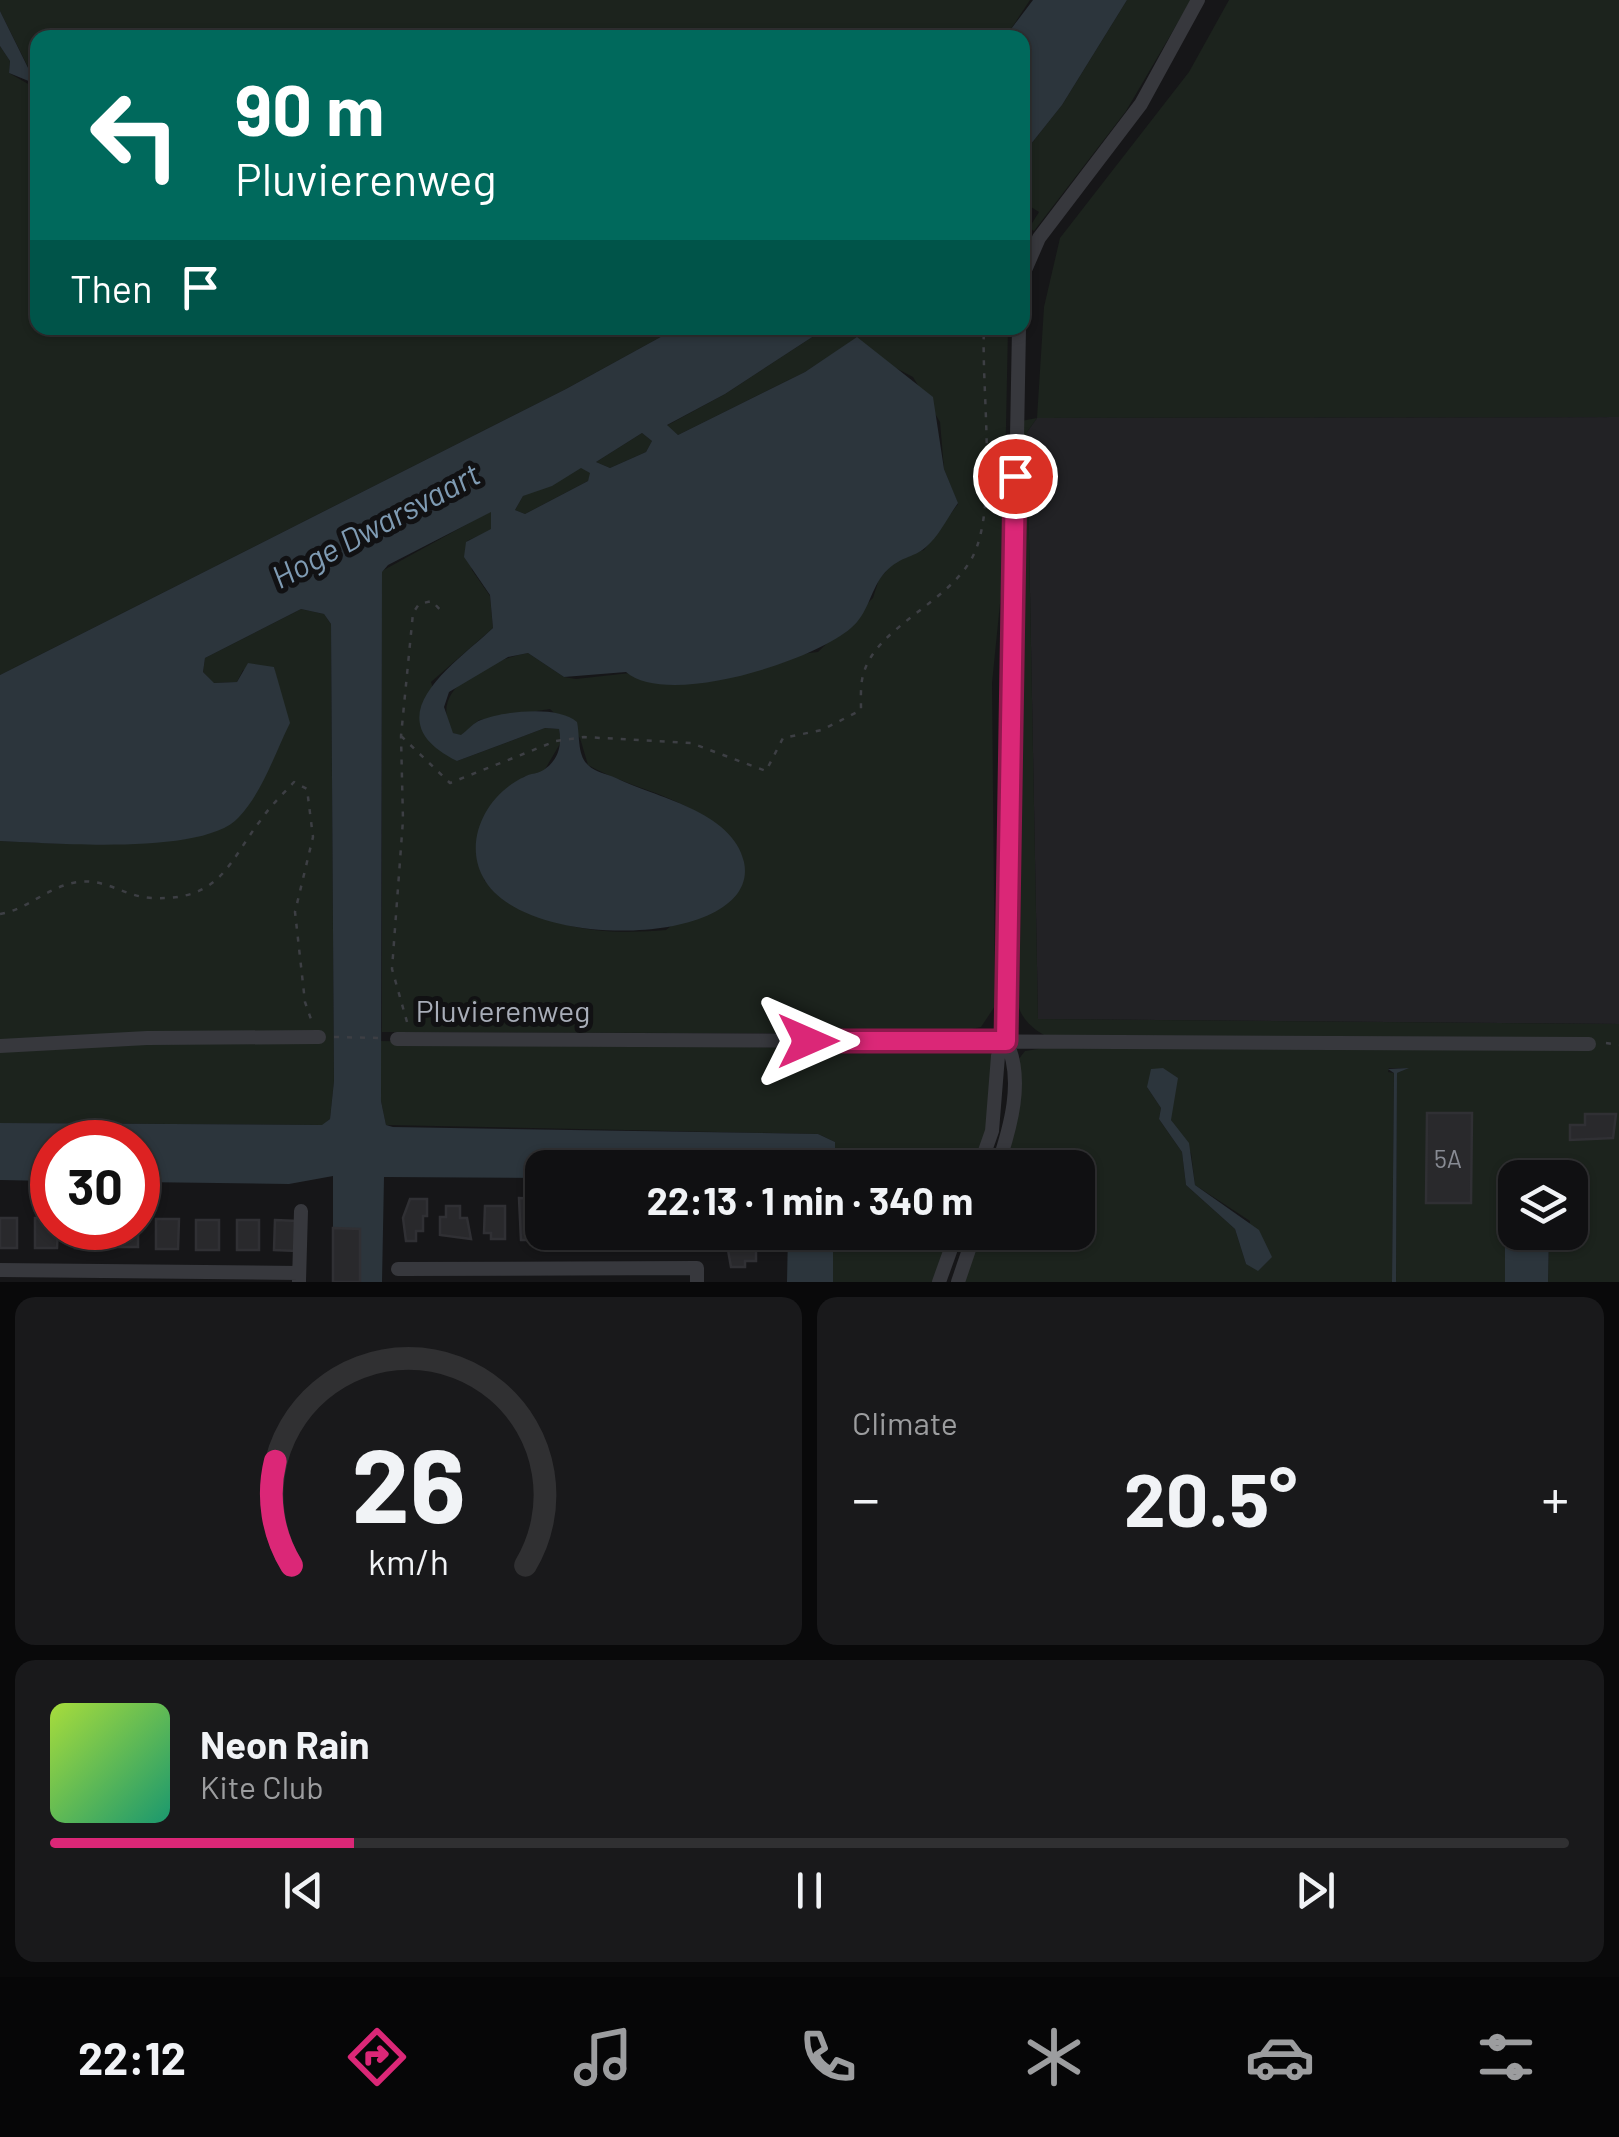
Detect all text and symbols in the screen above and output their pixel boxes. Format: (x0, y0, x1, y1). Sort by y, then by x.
text: 90 m (235, 66, 385, 150)
icon: left (70, 70, 200, 200)
text: Pluvierenweg (235, 151, 497, 205)
icon: arrive (173, 260, 228, 315)
text: Then (70, 265, 153, 311)
pin (973, 434, 1058, 519)
icon: arrive (988, 449, 1043, 504)
water label: Hoge Dwarsvaart (265, 453, 486, 595)
position arrow (756, 989, 860, 1093)
street label: Pluvierenweg (416, 992, 590, 1028)
speed limit sign: 30 (30, 1120, 160, 1250)
house number: 5A (1434, 1143, 1462, 1173)
map controls (1498, 1160, 1588, 1250)
button: layers (1498, 1160, 1588, 1250)
text: 22:13 · 1 min · 340 m (647, 1177, 973, 1223)
text: Climate (852, 1403, 958, 1441)
text: 26 (351, 1419, 466, 1544)
text: 20.5° (1124, 1452, 1297, 1542)
text: − (852, 1464, 880, 1530)
text: + (1541, 1464, 1569, 1530)
text: km/h (368, 1539, 449, 1582)
text: Neon Rain (200, 1721, 369, 1767)
text: Kite Club (200, 1767, 324, 1805)
icon: previous (276, 1863, 331, 1918)
icon: pause (782, 1863, 837, 1918)
icon: next (1288, 1863, 1343, 1918)
icon: directions (342, 2022, 412, 2092)
icon: music (568, 2022, 638, 2092)
icon: phone (793, 2022, 863, 2092)
icon: climate (1019, 2022, 1089, 2092)
icon: car (1245, 2022, 1315, 2092)
icon: filters (1471, 2022, 1541, 2092)
text: 22:12 (78, 2030, 186, 2084)

